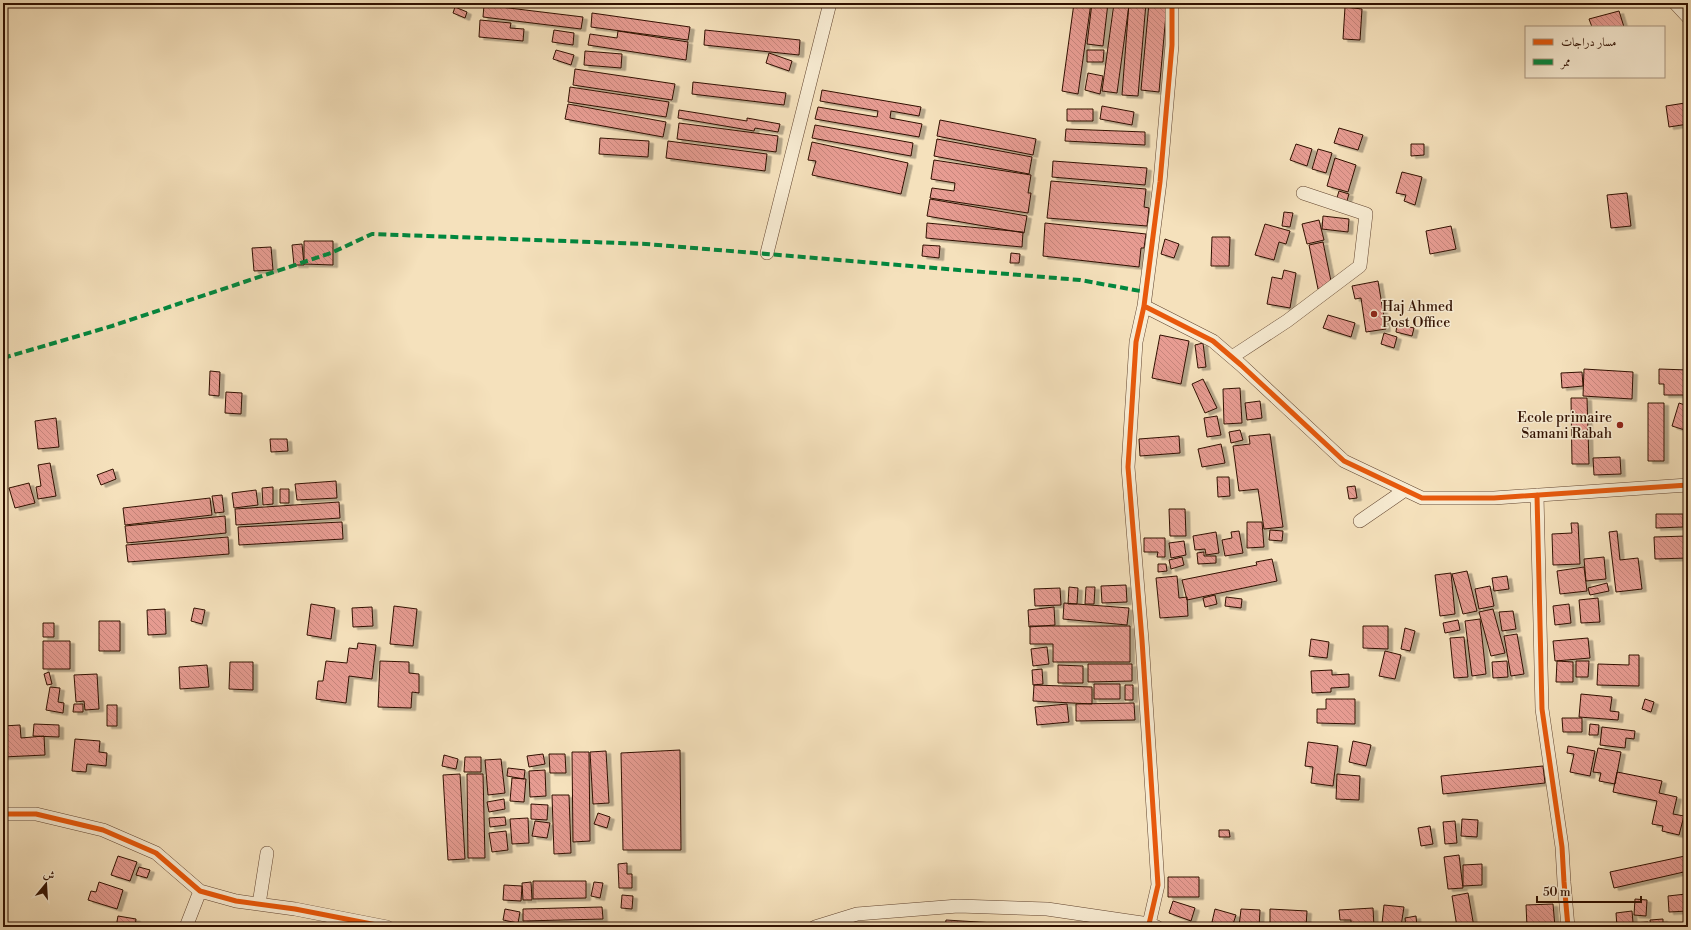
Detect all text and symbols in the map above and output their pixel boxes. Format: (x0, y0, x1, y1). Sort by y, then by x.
legend (1525, 26, 1665, 78)
text: مسار دراجات (1561, 35, 1616, 50)
text: ممر (1559, 55, 1571, 70)
place label: Haj Ahmed Post Office (1382, 298, 1453, 332)
marker: Haj Ahmed Post Office (1369, 309, 1379, 319)
place label: Ecole primaire Samani Rabah (1517, 409, 1613, 443)
marker: Ecole primaire Samani Rabah (1615, 420, 1625, 430)
north arrow (26, 864, 66, 904)
text: ش (41, 867, 56, 884)
scale bar (1537, 878, 1641, 904)
text: 50 m (1543, 885, 1571, 900)

